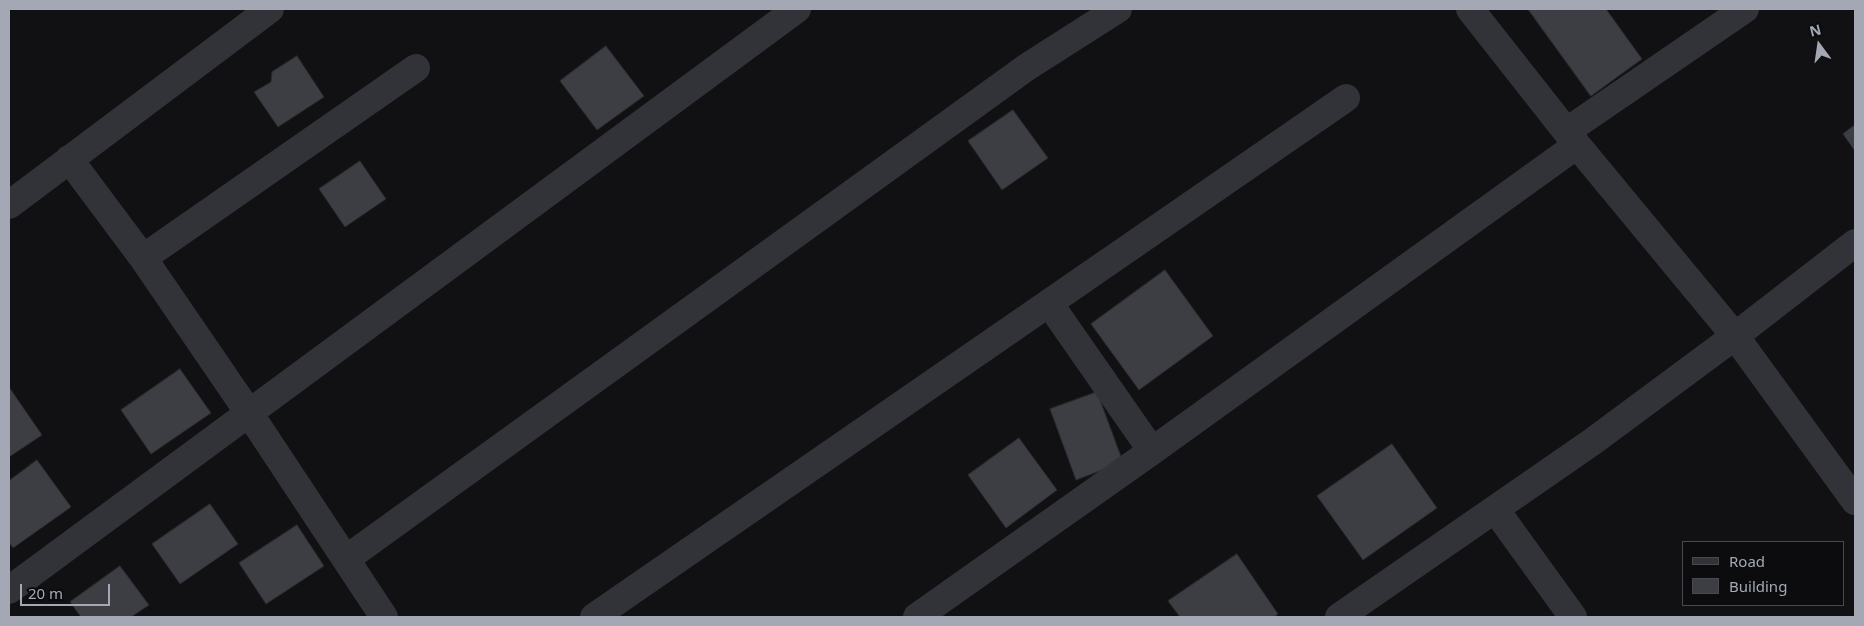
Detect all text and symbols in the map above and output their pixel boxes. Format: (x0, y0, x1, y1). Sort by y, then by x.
text: N (1807, 19, 1823, 41)
north arrow (1794, 20, 1844, 70)
legend (1682, 541, 1844, 606)
text: Road (1729, 551, 1765, 571)
scale bar (22, 574, 112, 606)
text: Building (1729, 576, 1787, 596)
text: 20 m (28, 583, 63, 603)

